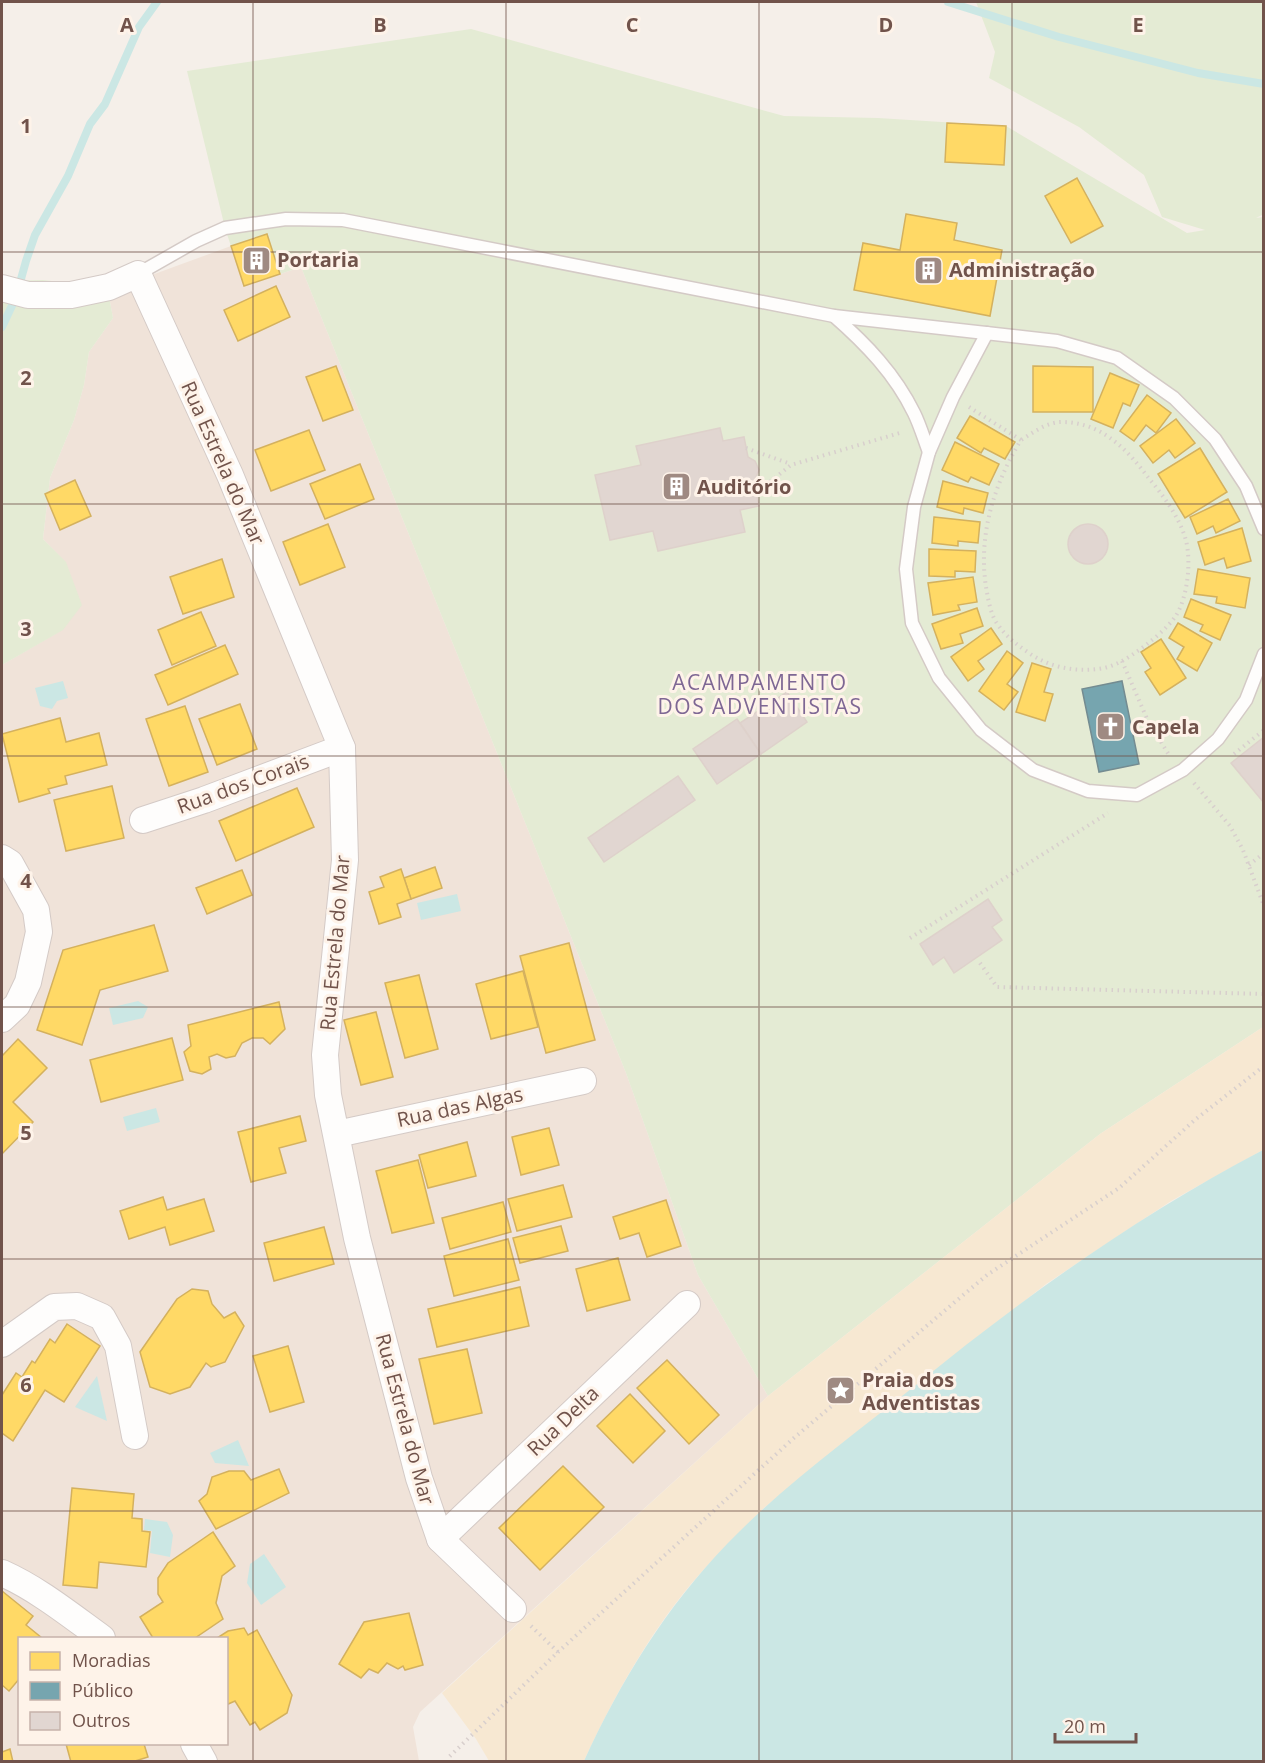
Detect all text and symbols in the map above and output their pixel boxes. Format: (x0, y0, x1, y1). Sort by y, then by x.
text: A (120, 11, 134, 38)
text: B (373, 11, 387, 38)
text: C (626, 11, 639, 38)
text: D (879, 11, 893, 38)
text: E (1132, 11, 1144, 38)
text: 1 (20, 112, 32, 139)
building icon: Portaria (240, 244, 272, 276)
place label: Portaria (277, 246, 359, 273)
building icon: Administração (912, 254, 944, 286)
place label: Administração (949, 256, 1095, 283)
text: 2 (20, 364, 32, 391)
street label: Rua Estrela do Mar (175, 377, 272, 549)
building icon: Auditório (660, 471, 692, 503)
place label: Auditório (697, 473, 791, 500)
text: 3 (20, 615, 32, 642)
district label: ACAMPAMENTO DOS ADVENTISTAS (658, 668, 862, 720)
church icon: Capela (1095, 711, 1127, 743)
place label: Capela (1132, 713, 1199, 740)
street label: Rua dos Corais (173, 747, 312, 820)
street label: Rua Estrela do Mar (313, 854, 356, 1032)
text: 4 (20, 867, 32, 894)
street label: Rua das Algas (394, 1080, 525, 1133)
text: 5 (20, 1119, 32, 1146)
street label: Rua Estrela do Mar (370, 1330, 441, 1507)
place label: Praia dos Adventistas (862, 1366, 980, 1416)
text: 6 (20, 1371, 32, 1398)
place icon: Praia dos Adventistas (825, 1375, 857, 1407)
street label: Rua Delta (521, 1380, 604, 1462)
legend (18, 1637, 228, 1745)
text: Moradias (72, 1648, 151, 1672)
text: Público (72, 1678, 133, 1702)
scale bar (1055, 1706, 1136, 1744)
text: Outros (72, 1708, 130, 1732)
text: 20 m (1064, 1714, 1106, 1738)

